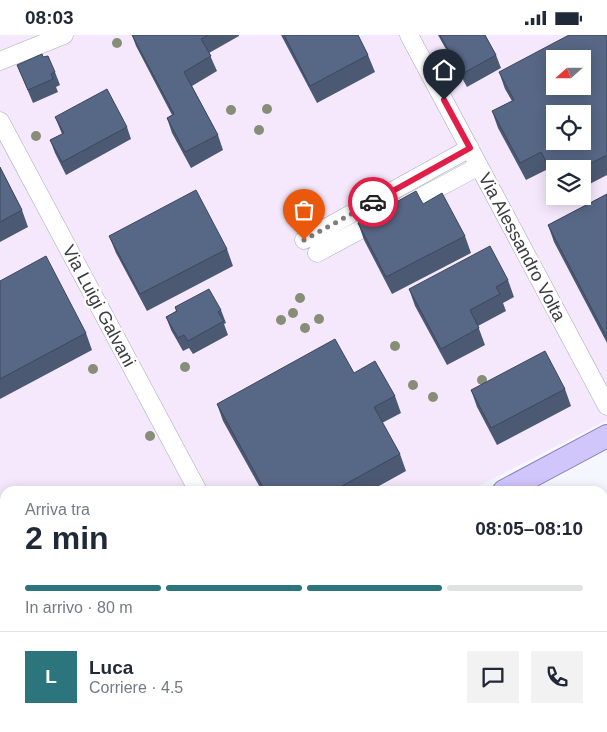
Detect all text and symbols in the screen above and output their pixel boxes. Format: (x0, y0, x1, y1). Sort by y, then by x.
text: 08:03 (25, 7, 74, 28)
pin (423, 49, 465, 100)
north arrow (546, 50, 591, 95)
map controls (546, 50, 591, 205)
icon: home (430, 56, 458, 84)
button: locate (546, 105, 591, 150)
button: layers (546, 160, 591, 205)
street label: Via Alessandro Volta (474, 170, 570, 325)
courier (348, 177, 398, 227)
icon: car (359, 188, 387, 216)
pin (283, 189, 325, 240)
icon: bag (290, 196, 318, 224)
street label: Via Luigi Galvani (59, 242, 139, 370)
text: Arriva tra (25, 501, 90, 518)
text: 08:05–08:10 (475, 518, 583, 539)
text: 2 min (25, 520, 109, 556)
text: In arrivo · 80 m (25, 599, 133, 616)
button: chat (467, 651, 519, 703)
button: phone (531, 651, 583, 703)
text: Luca (89, 657, 133, 678)
text: L (45, 666, 57, 687)
text: Corriere · 4.5 (89, 679, 183, 696)

